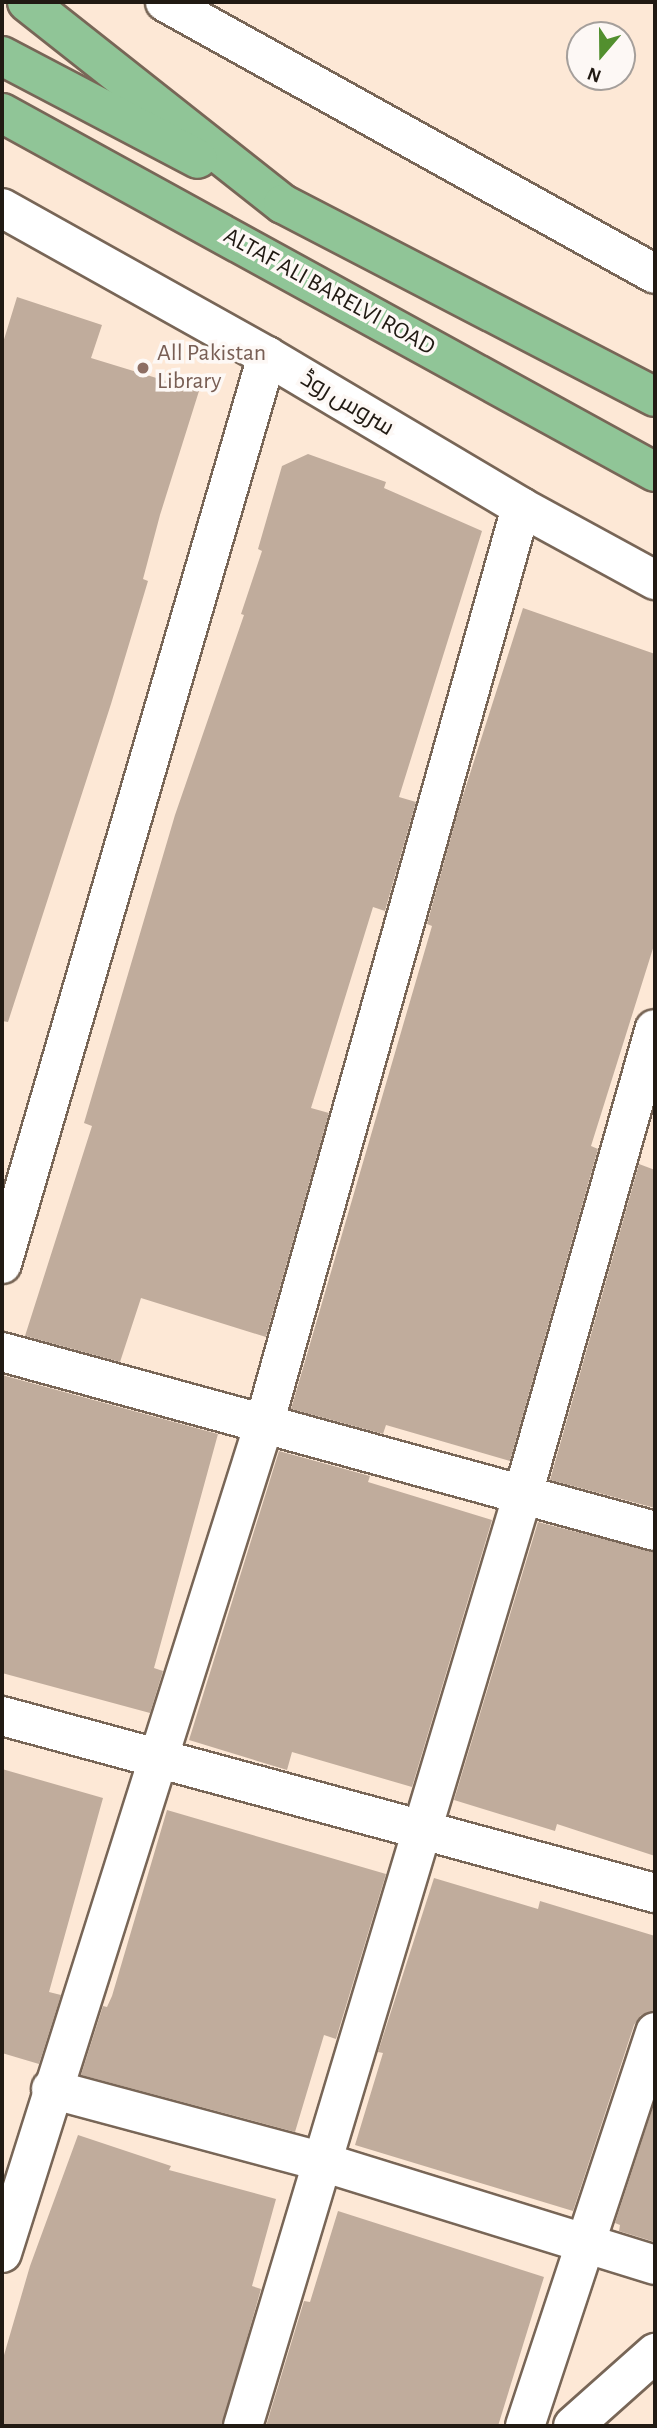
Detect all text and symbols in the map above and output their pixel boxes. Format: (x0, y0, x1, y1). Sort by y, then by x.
north arrow (566, 21, 636, 91)
text: N (585, 63, 604, 86)
street label: ALTAF ALI BARELVI ROAD (218, 222, 440, 362)
place label: All Pakistan Library (157, 340, 266, 396)
marker: All Pakistan Library (135, 360, 151, 376)
street label: سروس روڈ (295, 365, 399, 443)

